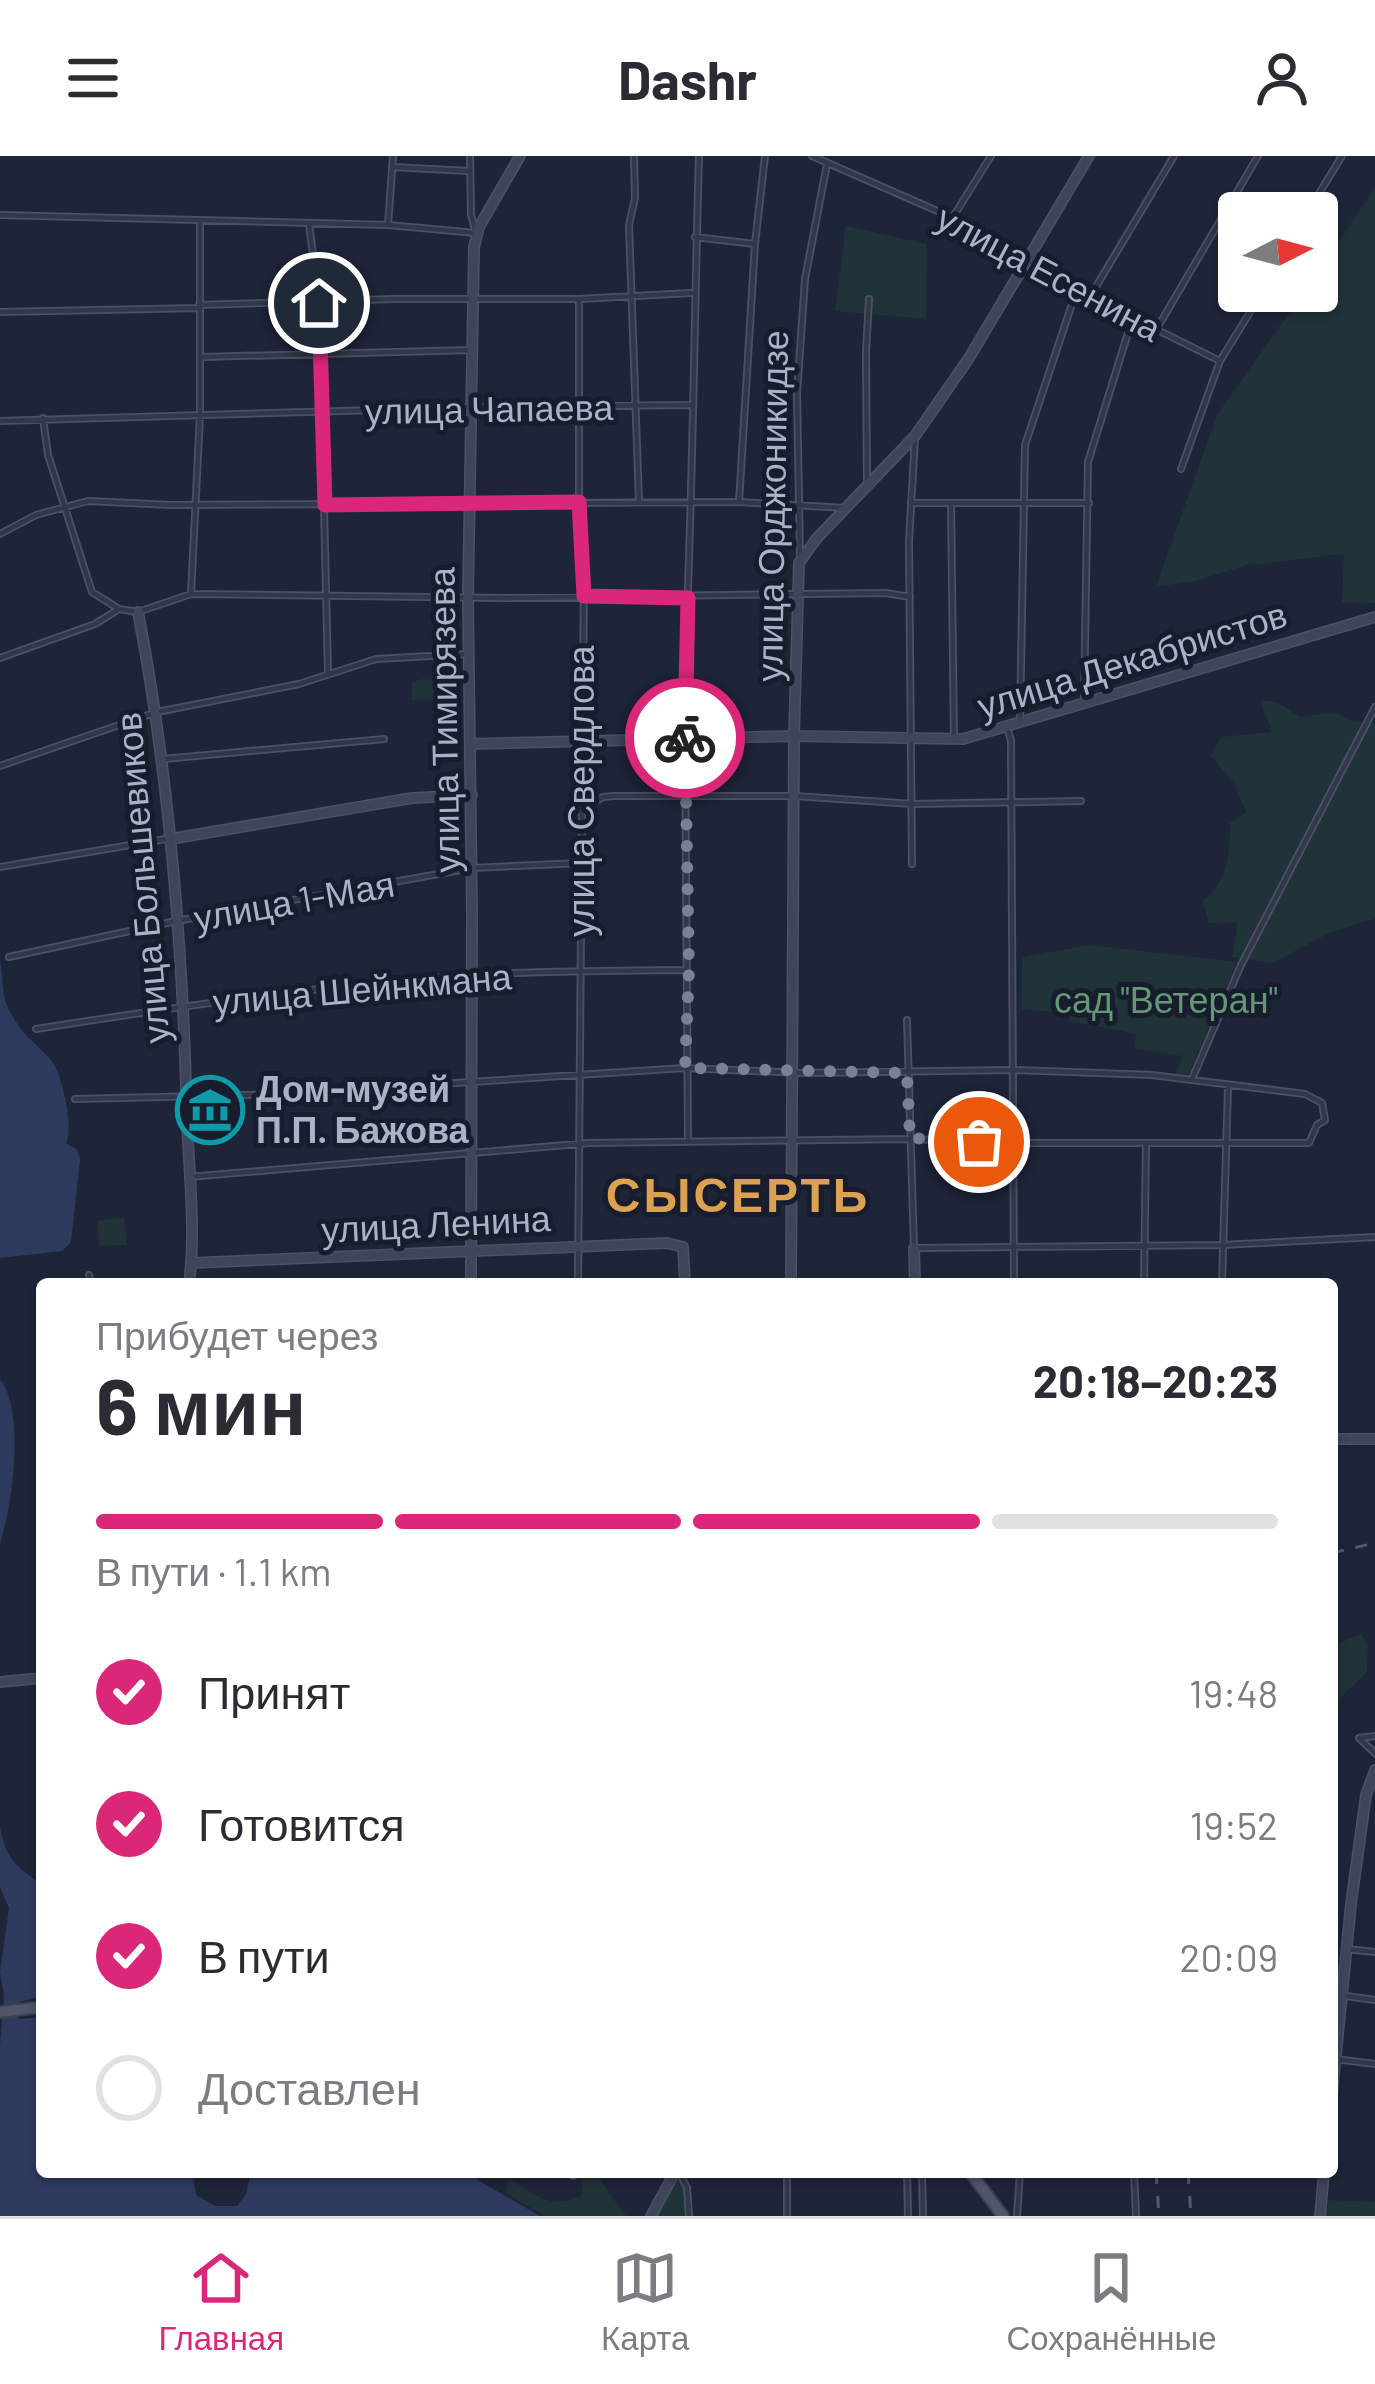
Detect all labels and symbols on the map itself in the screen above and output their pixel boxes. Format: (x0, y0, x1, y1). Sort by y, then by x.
north arrow (1218, 192, 1338, 312)
street label: улица Есенина (930, 195, 1170, 350)
pin (268, 252, 370, 354)
street label: улица Орджоникидзе (746, 330, 796, 682)
street label: улица Чапаева (364, 384, 615, 432)
street label: улица Тимирязева (418, 566, 468, 873)
street label: улица Декабристов (972, 591, 1292, 727)
street label: улица Свердлова (558, 644, 602, 937)
courier (625, 678, 745, 798)
street label: улица Большевиков (105, 711, 177, 1045)
street label: улица 1-Мая (190, 861, 398, 939)
street label: улица Шейнкмана (211, 953, 514, 1023)
park label: сад "Ветеран" (1054, 977, 1278, 1021)
place label: Дом-музей П.П. Бажова (256, 1066, 470, 1150)
museum icon: Дом-музей П.П. Бажова (175, 1075, 245, 1145)
pin (928, 1091, 1030, 1193)
district label: СЫСЕРТЬ (606, 1164, 870, 1222)
street label: улица Ленина (320, 1195, 553, 1251)

